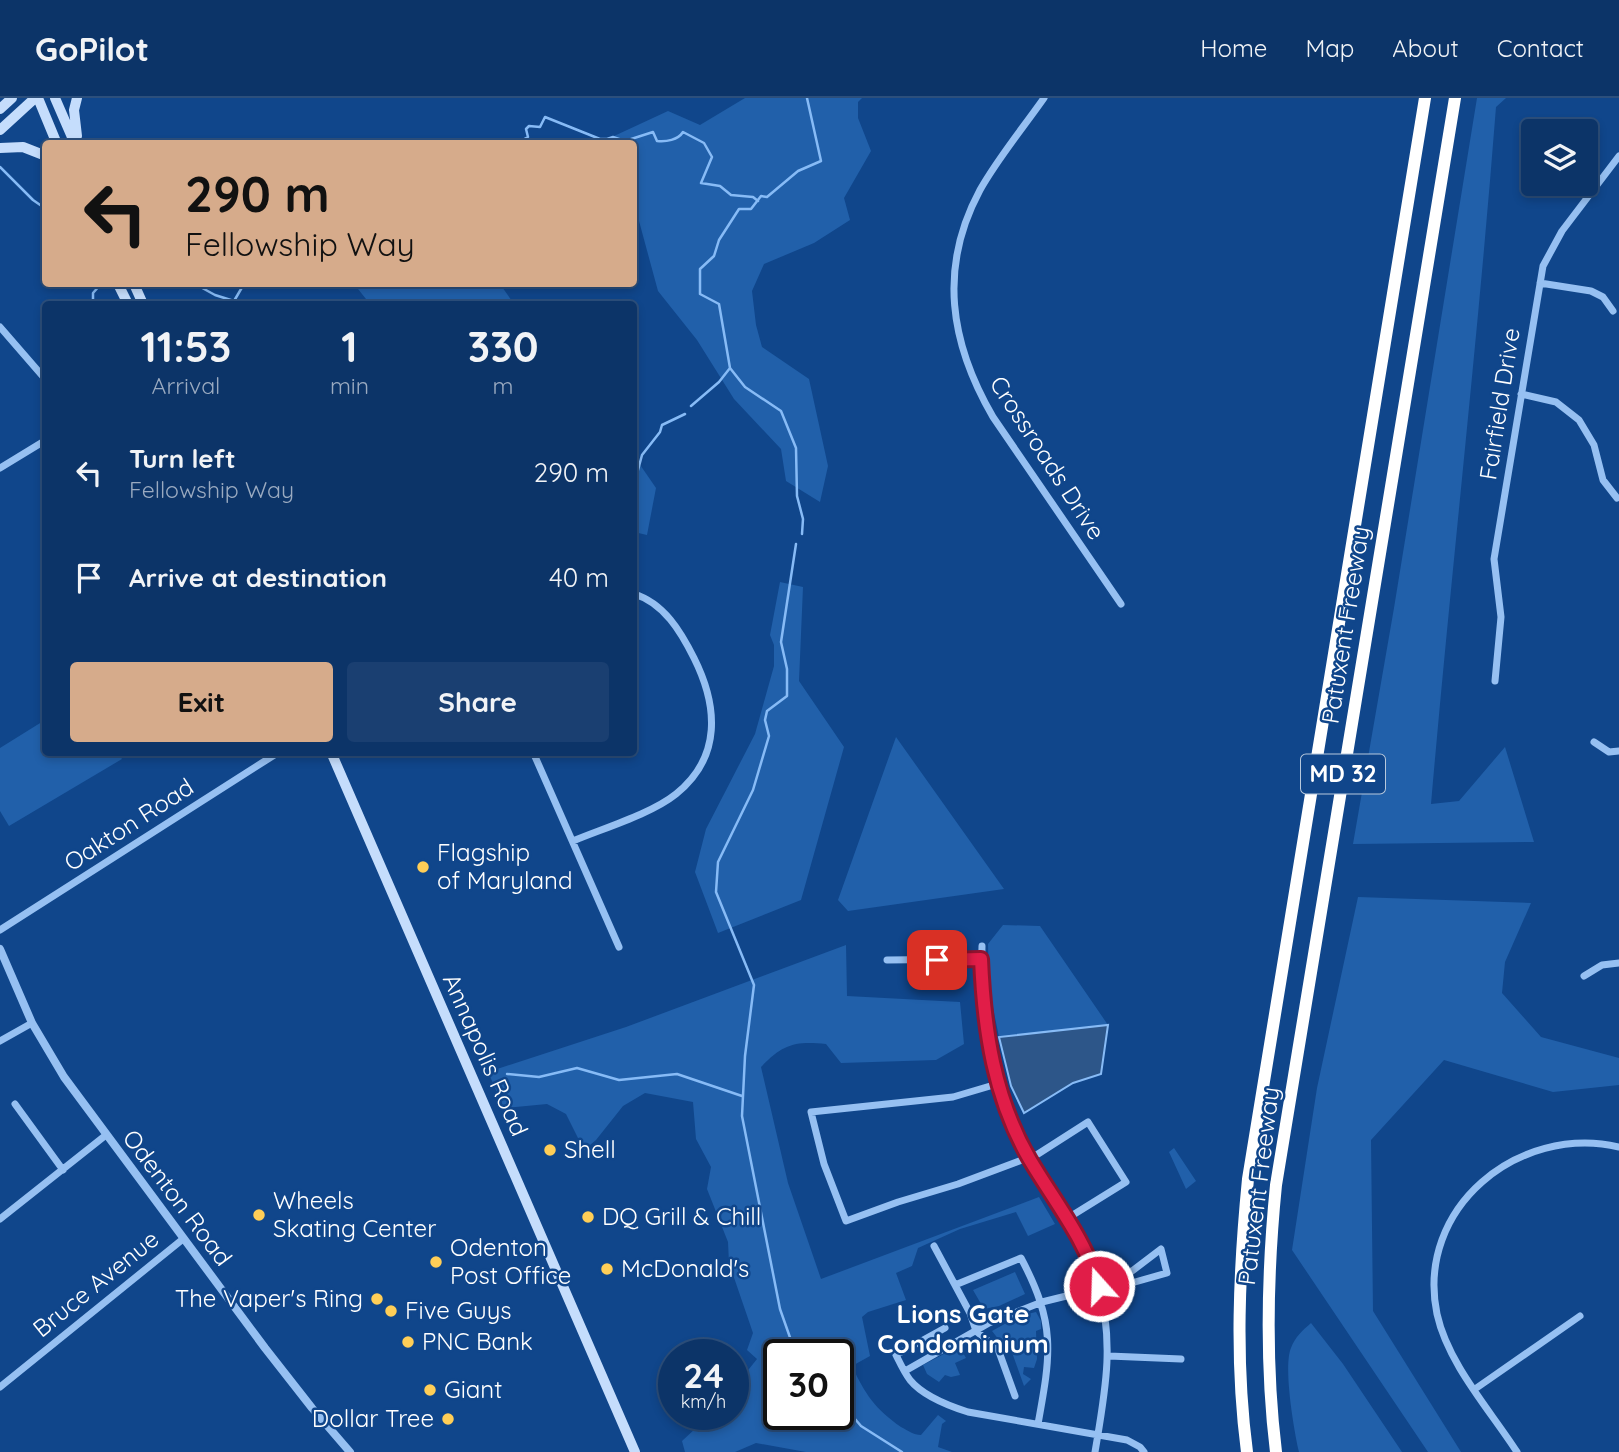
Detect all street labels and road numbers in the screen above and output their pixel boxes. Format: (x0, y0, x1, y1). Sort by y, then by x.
street label: Fairfield Drive (1472, 326, 1526, 482)
street label: Crossroads Drive (984, 370, 1112, 545)
street label: Patuxent Freeway (1315, 524, 1375, 726)
road number: MD 32 (1301, 754, 1385, 794)
street label: Oakton Road (58, 771, 199, 877)
street label: Annapolis Road (437, 969, 535, 1141)
street label: Patuxent Freeway (1231, 1085, 1285, 1287)
street label: Odenton Road (117, 1123, 239, 1272)
street label: Bruce Avenue (26, 1223, 164, 1343)

